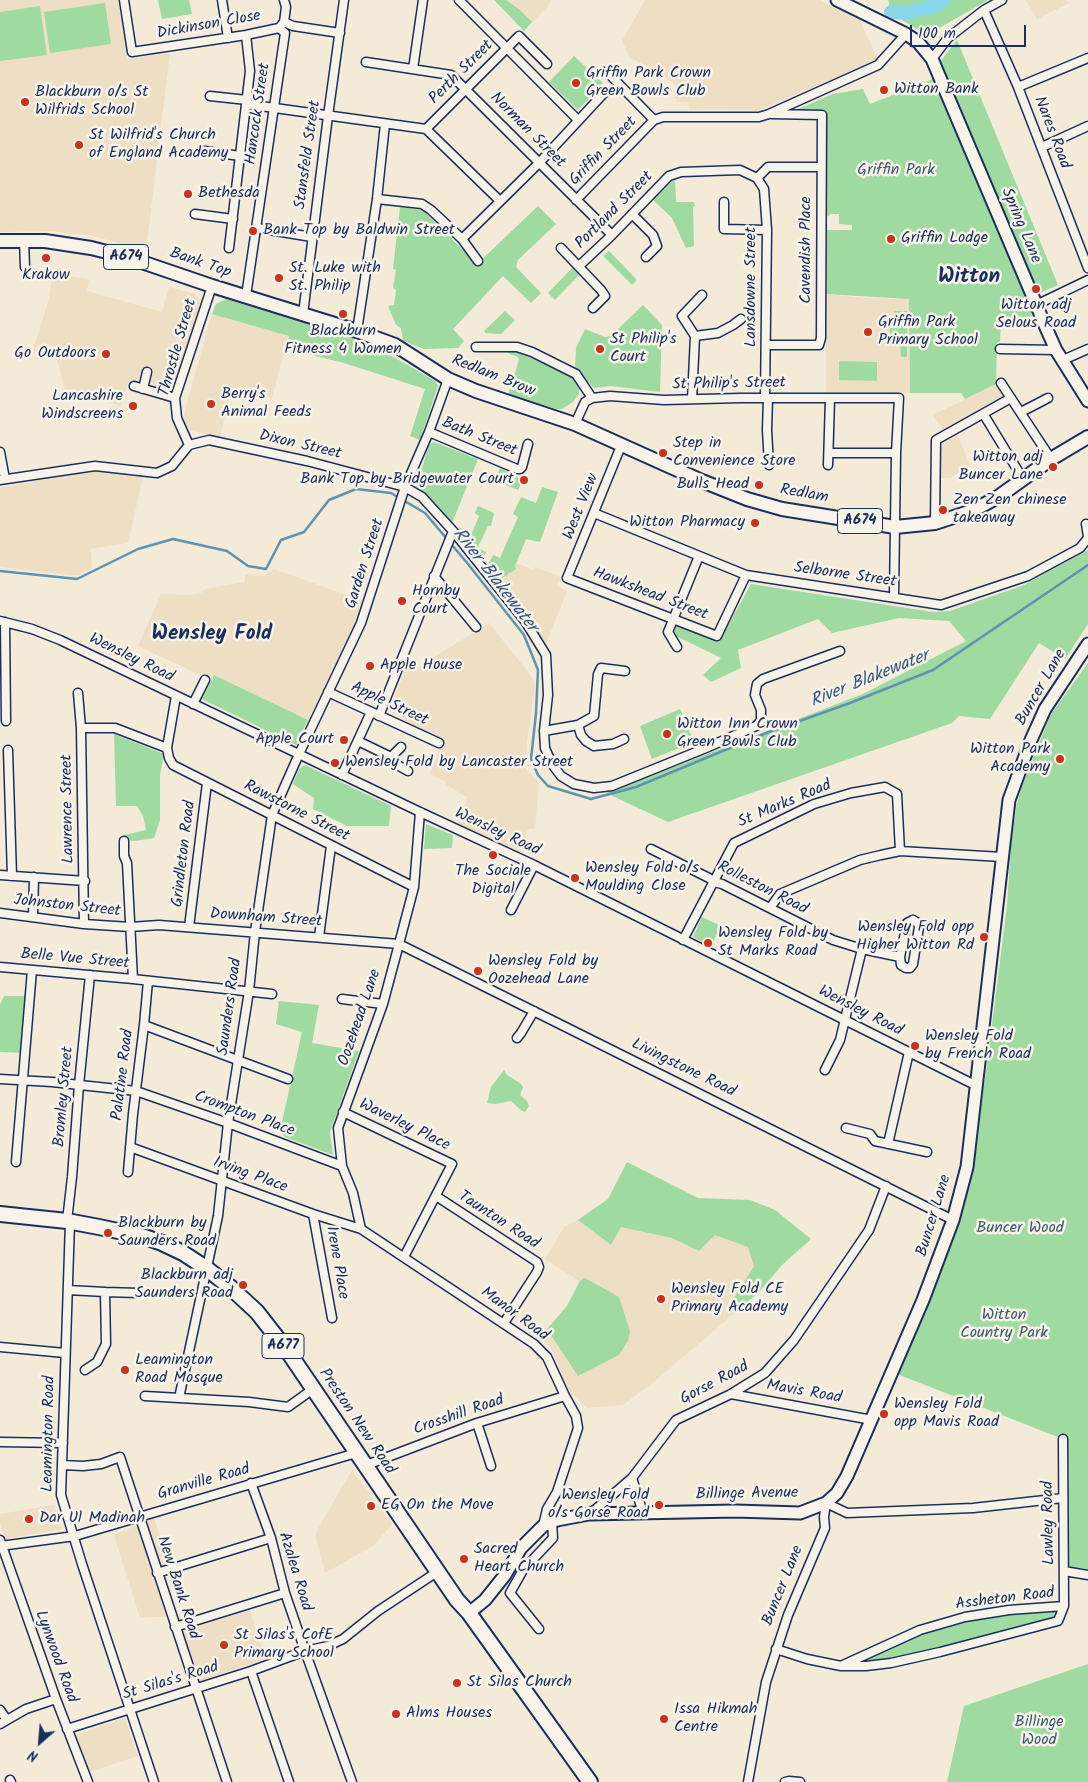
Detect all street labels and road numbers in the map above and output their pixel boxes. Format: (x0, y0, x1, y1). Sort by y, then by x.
street label: Dickinson Close (156, 7, 262, 45)
street label: Perth Street (426, 37, 498, 109)
street label: Hancock Street (242, 62, 276, 166)
street label: Norman Street (485, 89, 569, 173)
street label: Nares Road (1028, 94, 1074, 172)
street label: Stansfeld Street (292, 99, 326, 211)
street label: Griffin Street (566, 113, 642, 191)
street label: Portland Street (572, 168, 658, 254)
street label: Spring Lane (996, 186, 1044, 266)
street label: Cavendish Place (797, 196, 817, 304)
street label: Lansdowne Street (742, 227, 762, 347)
road number: A674 (104, 244, 148, 270)
street label: Bank Top (167, 245, 233, 283)
street label: Throstle Street (156, 297, 202, 399)
street label: Redlam Brow (448, 352, 538, 402)
street label: St Philip's Street (672, 374, 786, 396)
street label: Bath Street (439, 414, 519, 462)
street label: Dixon Street (257, 427, 343, 465)
street label: West View (560, 471, 604, 543)
street label: Redlam (778, 481, 830, 509)
road number: A674 (838, 508, 882, 534)
street label: Garden Street (342, 517, 390, 611)
street label: Selborne Street (793, 559, 897, 593)
street label: Hawkshead Street (590, 564, 710, 626)
street label: Wensley Road (85, 630, 177, 688)
street label: Buncer Lane (1013, 647, 1071, 729)
street label: Apple Street (347, 679, 431, 731)
street label: Lawrence Street (58, 754, 80, 864)
street label: Rawstorne Street (240, 777, 352, 847)
street label: St Marks Road (736, 777, 834, 833)
street label: Grindleton Road (169, 800, 201, 908)
street label: Wensley Road (451, 805, 543, 861)
street label: Rolleston Road (714, 858, 810, 920)
street label: Johnston Street (12, 892, 122, 922)
street label: Downham Street (209, 905, 323, 933)
street label: Belle Vue Street (20, 946, 130, 974)
street label: Saunders Road (215, 957, 247, 1057)
street label: Oozehead Lane (335, 967, 387, 1069)
street label: Wensley Road (815, 983, 905, 1041)
street label: Palatine Road (109, 1028, 139, 1122)
street label: Livingstone Road (628, 1035, 738, 1103)
street label: Bromley Street (51, 1046, 79, 1148)
street label: Crompton Place (191, 1088, 297, 1142)
street label: Waverley Place (355, 1096, 453, 1156)
street label: Irving Place (210, 1154, 290, 1198)
street label: Buncer Lane (913, 1173, 957, 1259)
street label: Taunton Road (454, 1188, 542, 1254)
street label: Irene Place (320, 1225, 352, 1301)
street label: Manor Road (476, 1284, 552, 1346)
road number: A677 (262, 1334, 304, 1358)
street label: Gorse Road (677, 1358, 753, 1410)
street label: Preston New Road (313, 1365, 399, 1479)
street label: Leamington Road (39, 1376, 61, 1492)
street label: Mavis Road (765, 1377, 843, 1409)
street label: Crosshill Road (411, 1392, 507, 1440)
street label: Granville Road (156, 1461, 252, 1505)
street label: Lawley Road (1040, 1481, 1060, 1565)
street label: Billinge Avenue (696, 1485, 798, 1505)
street label: Azalea Road (273, 1530, 315, 1614)
street label: New Bank Road (151, 1534, 203, 1642)
street label: Buncer Lane (759, 1543, 809, 1629)
street label: Assheton Road (954, 1584, 1056, 1616)
street label: Lynwood Road (29, 1608, 81, 1706)
street label: St Silas's Road (121, 1658, 221, 1706)

